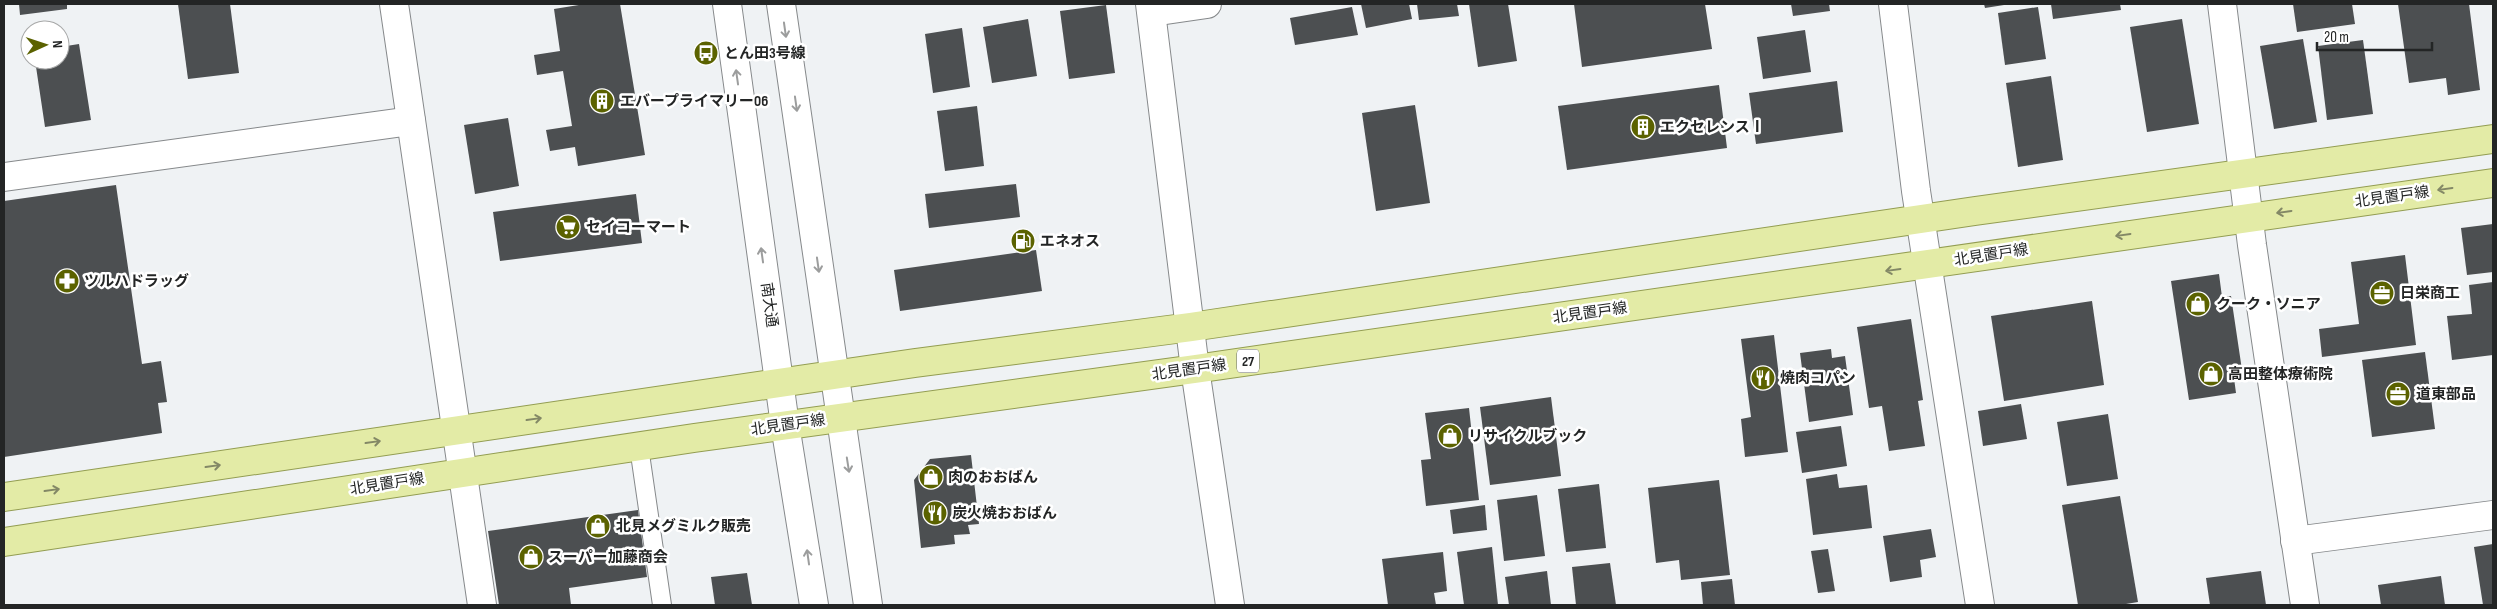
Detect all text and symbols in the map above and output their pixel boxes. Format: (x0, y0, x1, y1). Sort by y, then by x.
north arrow (20, 20, 70, 70)
scale bar (2317, 20, 2432, 52)
one-way arrow (780, 21, 790, 37)
text: 20 m (2324, 28, 2349, 47)
text: N (49, 40, 66, 49)
bus stop icon: とん田3号線 (693, 40, 719, 66)
place label: とん田3号線 (724, 44, 806, 63)
one-way arrow (732, 69, 742, 85)
building icon: エバープライマリー06 (589, 88, 615, 114)
place label: エバープライマリー06 (620, 92, 768, 111)
one-way arrow (791, 96, 801, 112)
building icon: エクセレンスⅠ (1630, 114, 1656, 140)
place label: エクセレンスⅠ (1660, 118, 1765, 137)
street label: 北見置戸線 (2354, 182, 2430, 212)
one-way arrow (2437, 185, 2453, 195)
one-way arrow (2276, 207, 2292, 217)
supermarket icon: セイコーマート (555, 214, 581, 240)
place label: セイコーマート (586, 218, 691, 237)
fuel station icon: エネオス (1010, 228, 1036, 254)
one-way arrow (2116, 230, 2132, 240)
place label: エネオス (1040, 232, 1100, 251)
street label: 北見置戸線 (1952, 240, 2030, 270)
one-way arrow (757, 247, 767, 263)
one-way arrow (813, 257, 823, 273)
one-way arrow (1886, 265, 1902, 275)
pharmacy icon: ツルハドラッグ (54, 268, 80, 294)
place label: ツルハドラッグ (84, 272, 189, 291)
office icon: 日栄商工 (2369, 280, 2395, 306)
street label: 南大通 (756, 281, 782, 329)
place label: 日栄商工 (2400, 284, 2460, 303)
shop icon: クーク・ソニア (2185, 291, 2211, 317)
place label: クーク・ソニア (2216, 295, 2321, 314)
street label: 北見置戸線 (1552, 298, 1628, 328)
road number: 27 (1237, 350, 1259, 372)
street label: 北見置戸線 (1151, 355, 1227, 385)
shop icon: 高田整体療術院 (2198, 361, 2224, 387)
restaurant icon: 焼肉コパン (1750, 365, 1776, 391)
place label: 高田整体療術院 (2228, 365, 2333, 384)
place label: 焼肉コパン (1780, 369, 1856, 388)
office icon: 道東部品 (2385, 381, 2411, 407)
place label: 道東部品 (2416, 385, 2476, 404)
street label: 北見置戸線 (750, 410, 826, 440)
one-way arrow (526, 413, 542, 423)
shop icon: リサイクルブック (1437, 423, 1463, 449)
place label: リサイクルブック (1468, 427, 1587, 446)
one-way arrow (365, 437, 381, 447)
one-way arrow (843, 457, 853, 473)
one-way arrow (204, 461, 220, 471)
shop icon: 肉のおおばん (918, 464, 944, 490)
place label: 肉のおおばん (948, 468, 1038, 487)
street label: 北見置戸線 (348, 469, 426, 499)
one-way arrow (44, 485, 60, 495)
restaurant icon: 炭火焼おおばん (922, 500, 948, 526)
place label: 炭火焼おおばん (952, 504, 1057, 523)
shop icon: 北見メグミルク販売 (585, 513, 611, 539)
place label: 北見メグミルク販売 (616, 517, 751, 536)
shop icon: スーパー加藤商会 (518, 544, 544, 570)
place label: スーパー加藤商会 (548, 548, 668, 567)
one-way arrow (802, 549, 812, 565)

